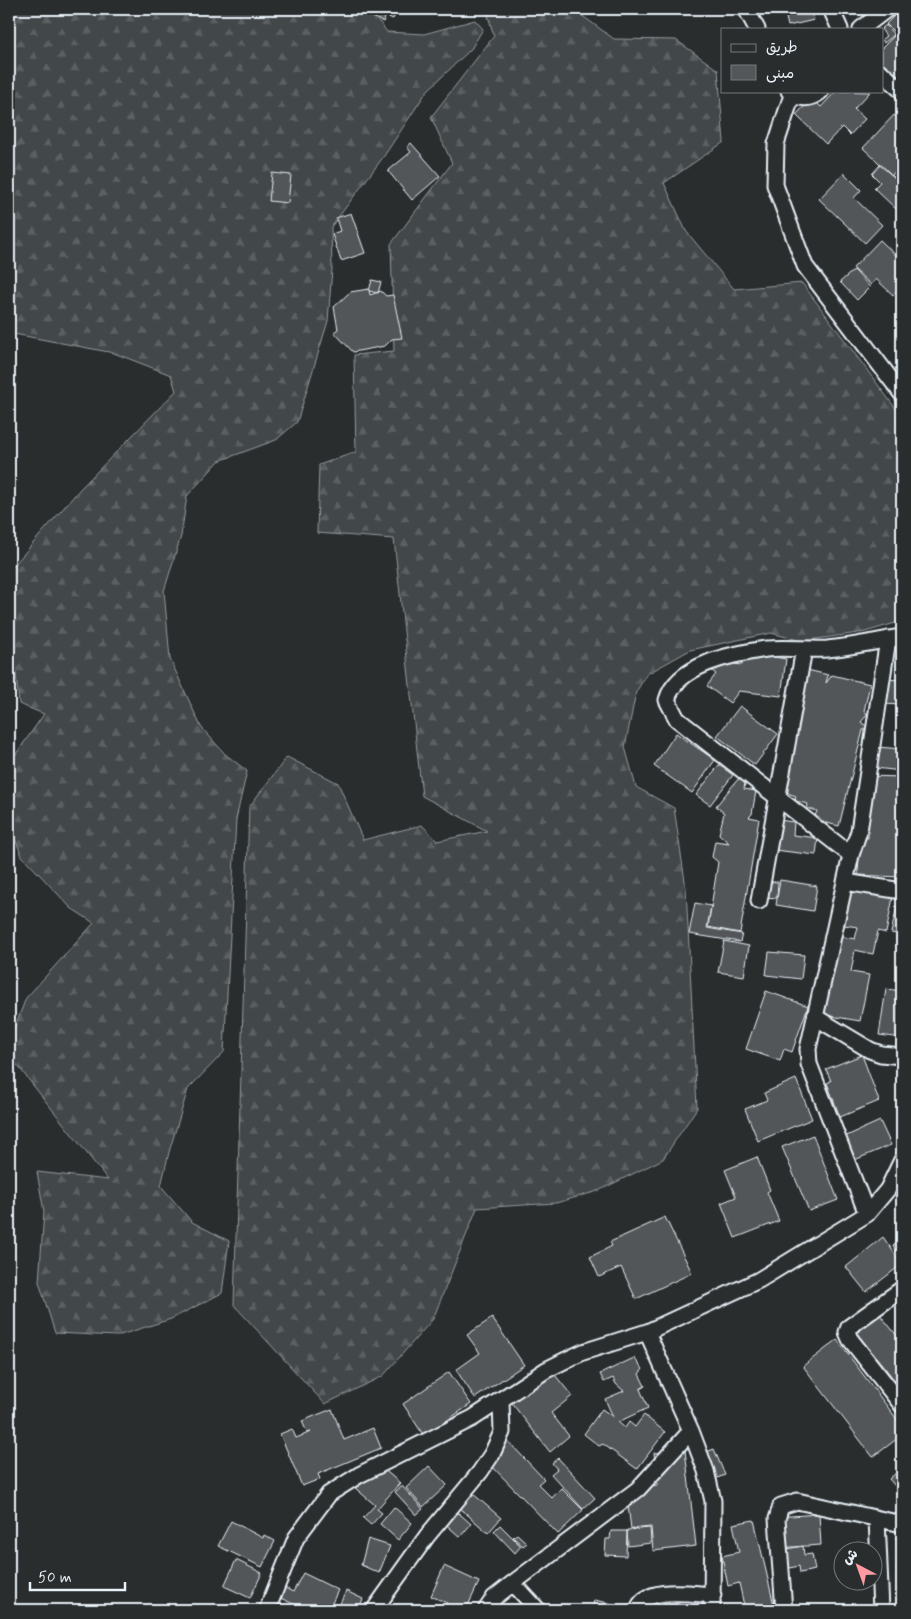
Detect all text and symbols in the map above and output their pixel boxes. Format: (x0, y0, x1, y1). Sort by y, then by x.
legend (721, 28, 884, 92)
text: طريق (766, 38, 798, 58)
text: مبنى (766, 64, 794, 84)
north arrow (834, 1542, 884, 1592)
text: ش (838, 1545, 862, 1569)
scale bar (30, 1559, 125, 1591)
text: 50 m (38, 1568, 72, 1588)

